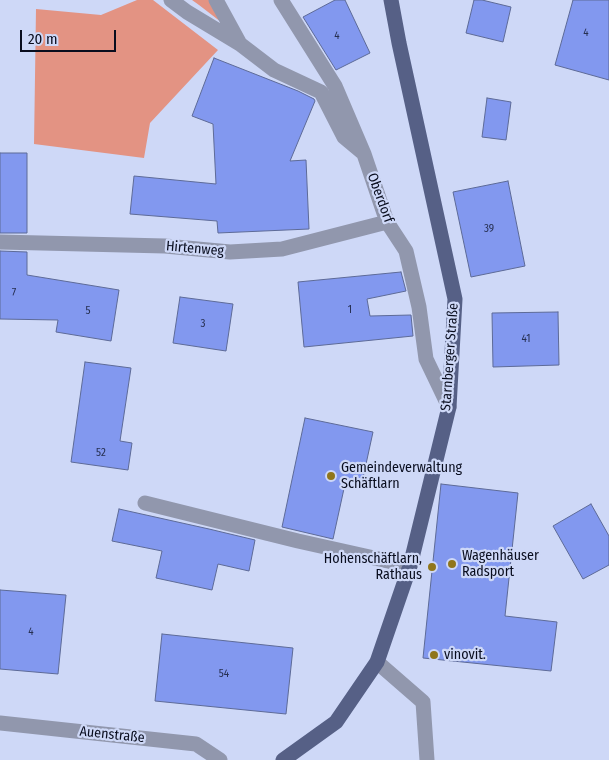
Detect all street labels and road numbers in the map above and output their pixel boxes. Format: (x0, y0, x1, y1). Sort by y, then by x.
street label: Oberdorf (363, 171, 397, 225)
street label: Hirtenweg (165, 238, 225, 260)
street label: Starnberger Straße (438, 302, 462, 412)
street label: Auenstraße (79, 723, 145, 747)

